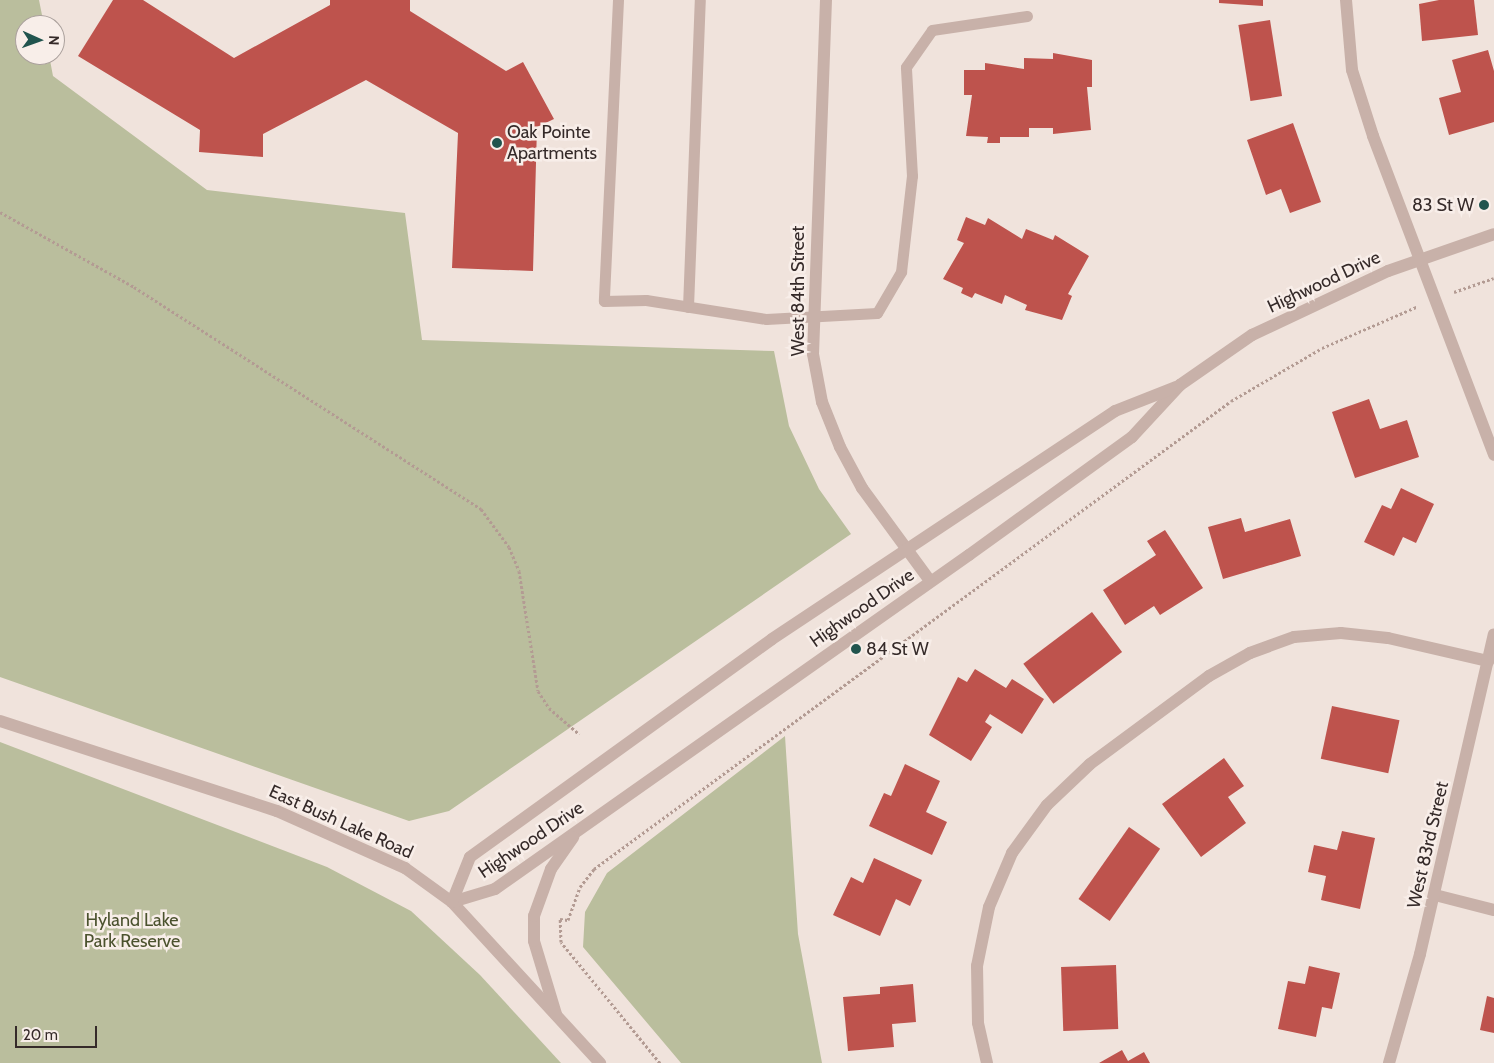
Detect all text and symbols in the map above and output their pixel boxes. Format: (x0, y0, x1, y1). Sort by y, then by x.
north arrow (15, 15, 65, 65)
text: N (45, 35, 63, 46)
place label: Oak Pointe Apartments (507, 122, 597, 164)
marker: Oak Pointe Apartments (491, 137, 503, 149)
place label: 83 St W (1412, 194, 1474, 216)
marker: 83 St W (1478, 199, 1490, 211)
street label: West 84th Street (787, 226, 809, 356)
street label: Highwood Drive (1264, 246, 1384, 318)
street label: Highwood Drive (806, 564, 918, 652)
place label: 84 St W (866, 638, 929, 660)
marker: 84 St W (850, 643, 862, 655)
street label: West 83rd Street (1403, 779, 1453, 911)
street label: East Bush Lake Road (266, 781, 416, 863)
street label: Highwood Drive (474, 797, 588, 883)
park label: Hyland Lake Park Reserve (84, 910, 180, 952)
scale bar (18, 1016, 100, 1048)
text: 20 m (23, 1026, 58, 1044)

